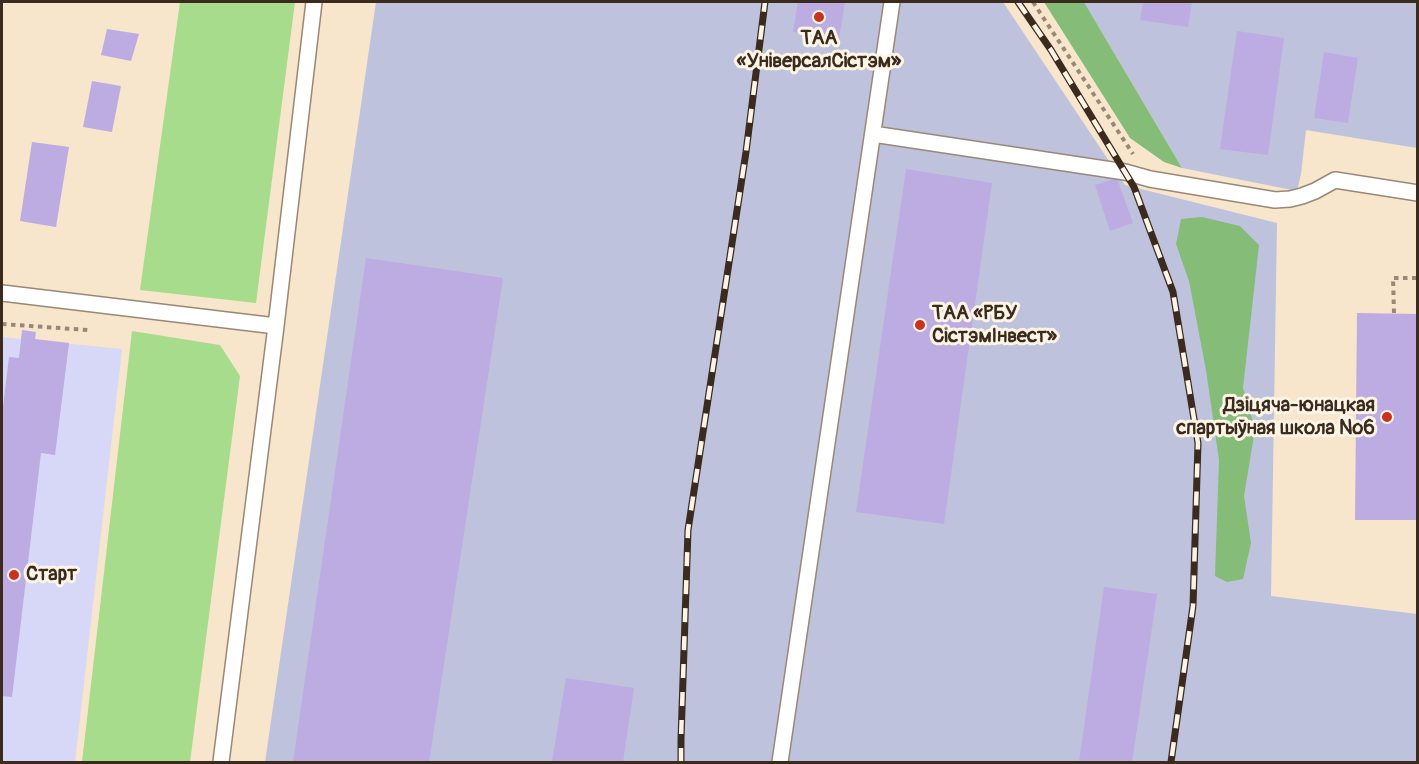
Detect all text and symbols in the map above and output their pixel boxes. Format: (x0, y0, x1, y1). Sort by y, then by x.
marker: ТАА «УніверсалСістэм» (812, 10, 826, 24)
place label: ТАА «УніверсалСістэм» (737, 27, 901, 74)
place label: ТАА «РБУ СістэмІнвест» (932, 302, 1057, 349)
marker: ТАА «РБУ СістэмІнвест» (913, 318, 927, 332)
place label: Дзіцяча-юнацкая спартыўная школа №6 (1176, 394, 1375, 441)
marker: Дзіцяча-юнацкая спартыўная школа №6 (1380, 410, 1394, 424)
place label: Старт (26, 563, 77, 587)
marker: Старт (7, 568, 21, 582)

